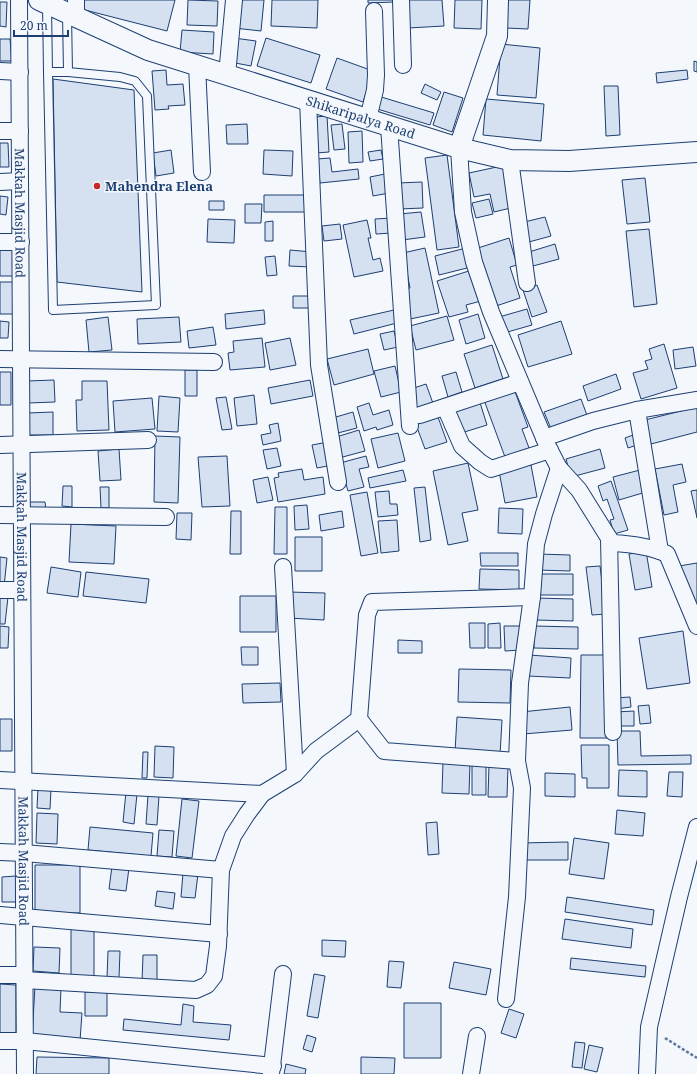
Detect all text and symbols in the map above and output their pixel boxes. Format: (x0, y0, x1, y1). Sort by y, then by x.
scale bar (14, 12, 68, 38)
text: 20 m (20, 17, 48, 34)
street label: Shikaripalya Road (304, 91, 418, 143)
street label: Makkah Masjid Road (11, 148, 30, 278)
place label: Mahendra Elena (105, 177, 213, 195)
marker: Mahendra Elena (92, 181, 102, 191)
street label: Makkah Masjid Road (13, 472, 31, 602)
street label: Makkah Masjid Road (14, 796, 33, 926)

